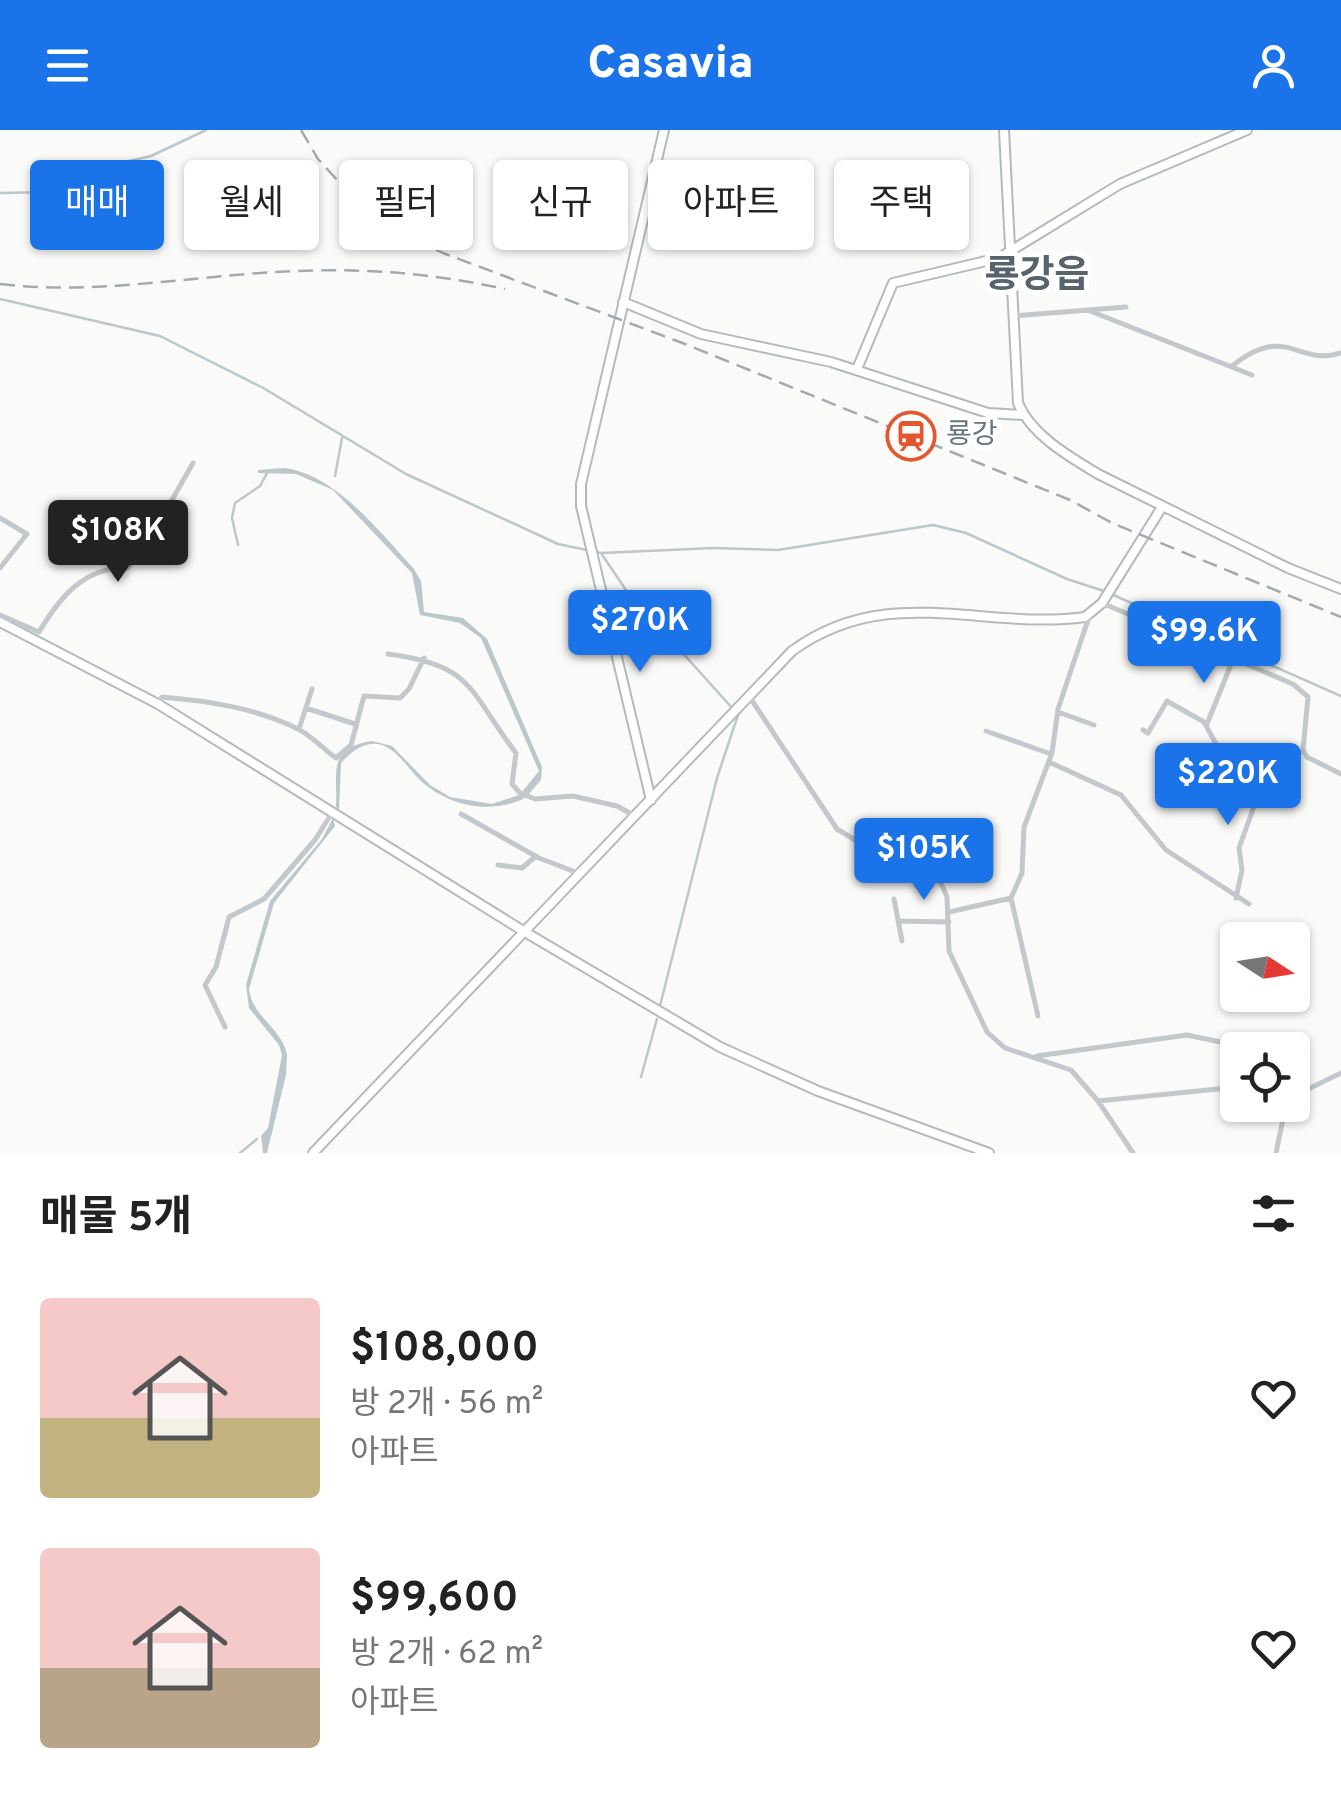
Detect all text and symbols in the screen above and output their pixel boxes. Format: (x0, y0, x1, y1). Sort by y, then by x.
text: Casavia (588, 37, 753, 94)
icon: menu (40, 38, 95, 93)
icon: person (1246, 38, 1301, 93)
chip: 매매 (30, 160, 164, 250)
chip: 월세 (184, 160, 319, 250)
chip: 필터 (339, 160, 473, 250)
chip: 신규 (493, 160, 628, 250)
chip: 아파트 (648, 160, 814, 250)
chip: 주택 (834, 160, 969, 250)
district label: 룡강읍 (985, 253, 1089, 302)
station icon: 룡강 (885, 410, 937, 462)
place label: 룡강 (946, 418, 998, 454)
pin: $108K (48, 500, 188, 585)
text: $108K (70, 512, 166, 552)
pin: $270K (570, 590, 710, 675)
pin: $99.6K (1123, 601, 1285, 686)
text: $270K (590, 602, 690, 642)
text: $99.6K (1150, 613, 1258, 653)
pin: $220K (1158, 743, 1298, 828)
text: $220K (1177, 755, 1279, 795)
pin: $105K (854, 818, 994, 903)
text: $105K (876, 830, 972, 870)
north arrow (1220, 922, 1310, 1012)
map controls (1220, 922, 1310, 1122)
button: locate (1220, 1032, 1310, 1122)
icon: filters (1246, 1186, 1301, 1241)
text: 매물 5개 (40, 1193, 192, 1246)
text: $108,000 (350, 1323, 539, 1376)
icon: home (120, 1338, 240, 1458)
icon: heart (1246, 1371, 1301, 1426)
text: 방 2개 · 56 m² (350, 1385, 543, 1425)
text: 아파트 (350, 1434, 438, 1474)
text: $99,600 (350, 1573, 519, 1626)
icon: home (120, 1588, 240, 1708)
icon: heart (1246, 1621, 1301, 1676)
text: 방 2개 · 62 m² (350, 1635, 543, 1675)
text: 아파트 (350, 1684, 438, 1724)

